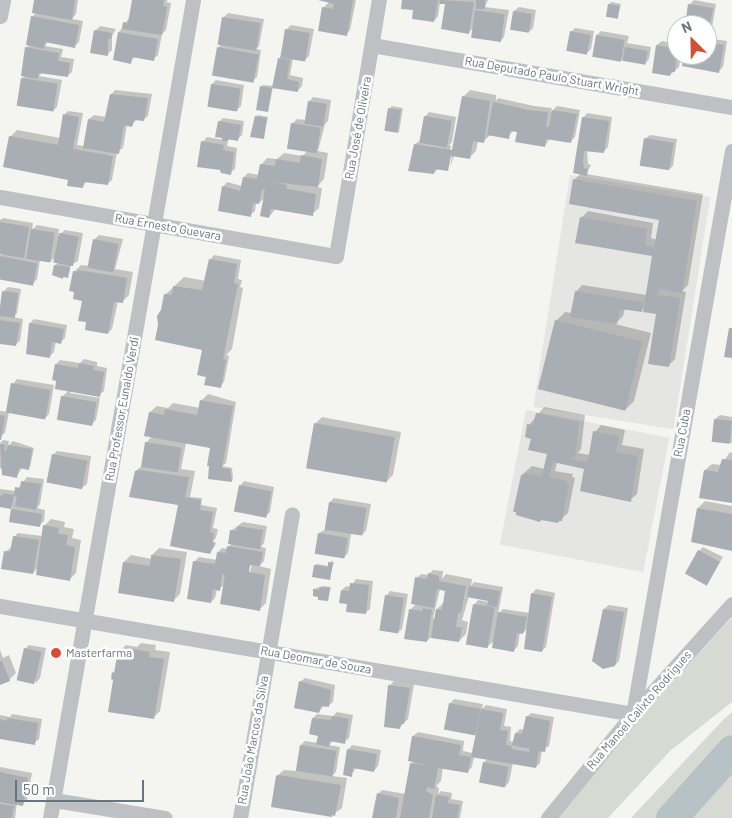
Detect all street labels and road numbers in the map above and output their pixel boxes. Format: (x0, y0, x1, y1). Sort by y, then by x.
street label: Rua Deputado Paulo Stuart Wright (464, 54, 640, 98)
street label: Rua José de Oliveira (342, 75, 374, 181)
street label: Rua Ernesto Guevara (114, 211, 222, 243)
street label: Rua Professor Eunaldo Verdi (102, 336, 142, 482)
street label: Rua Cuba (671, 408, 693, 458)
street label: Rua Deomar de Souza (259, 643, 373, 677)
street label: Rua Manoel Calixto Rodrigues (584, 648, 694, 772)
street label: Rua João Marcos da Silva (235, 675, 271, 805)

